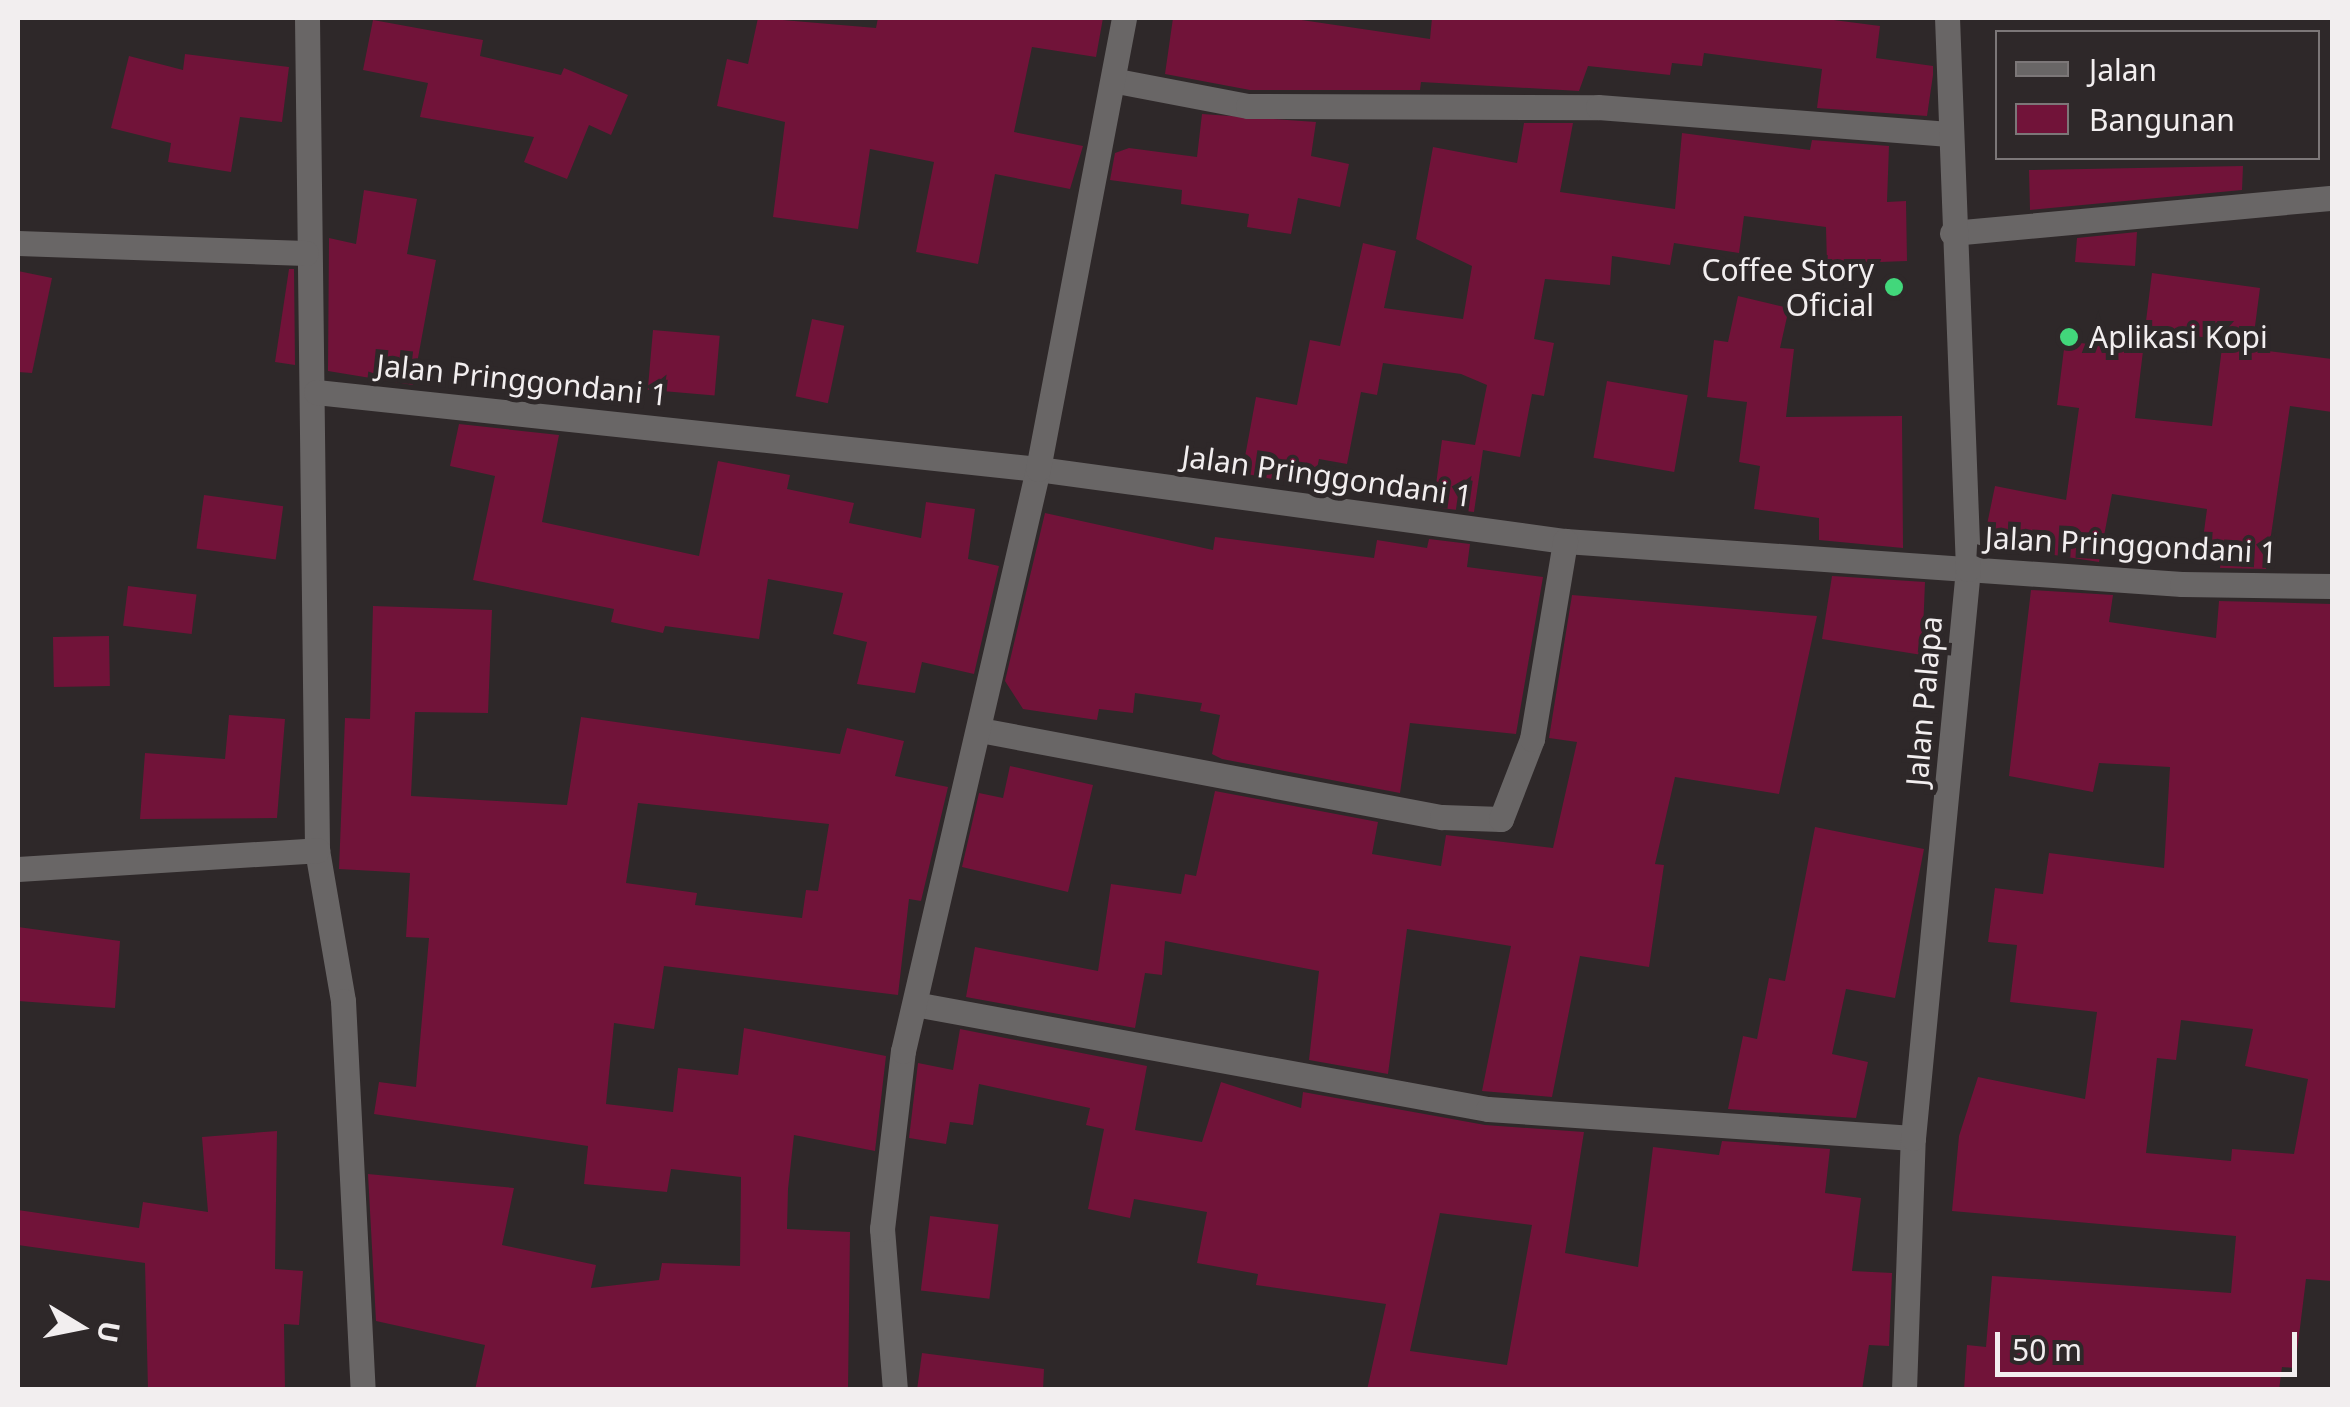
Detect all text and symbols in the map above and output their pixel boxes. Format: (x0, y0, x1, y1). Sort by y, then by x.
legend (1995, 30, 2320, 160)
text: Jalan (2089, 49, 2157, 90)
text: Bangunan (2089, 99, 2235, 140)
place label: Coffee Story Oficial (1701, 252, 1874, 322)
marker: Coffee Story Oficial (1883, 276, 1905, 298)
place label: Aplikasi Kopi (2089, 319, 2268, 355)
marker: Aplikasi Kopi (2058, 326, 2080, 348)
street label: Jalan Pringgondani 1 (374, 347, 670, 413)
street label: Jalan Pringgondani 1 (1179, 438, 1475, 514)
street label: Jalan Pringgondani 1 (1984, 519, 2278, 571)
street label: Jalan Palapa (1899, 614, 1949, 788)
north arrow (30, 1277, 130, 1377)
scale bar (2000, 1312, 2302, 1374)
text: U (89, 1318, 130, 1346)
text: 50 m (2012, 1329, 2082, 1370)

